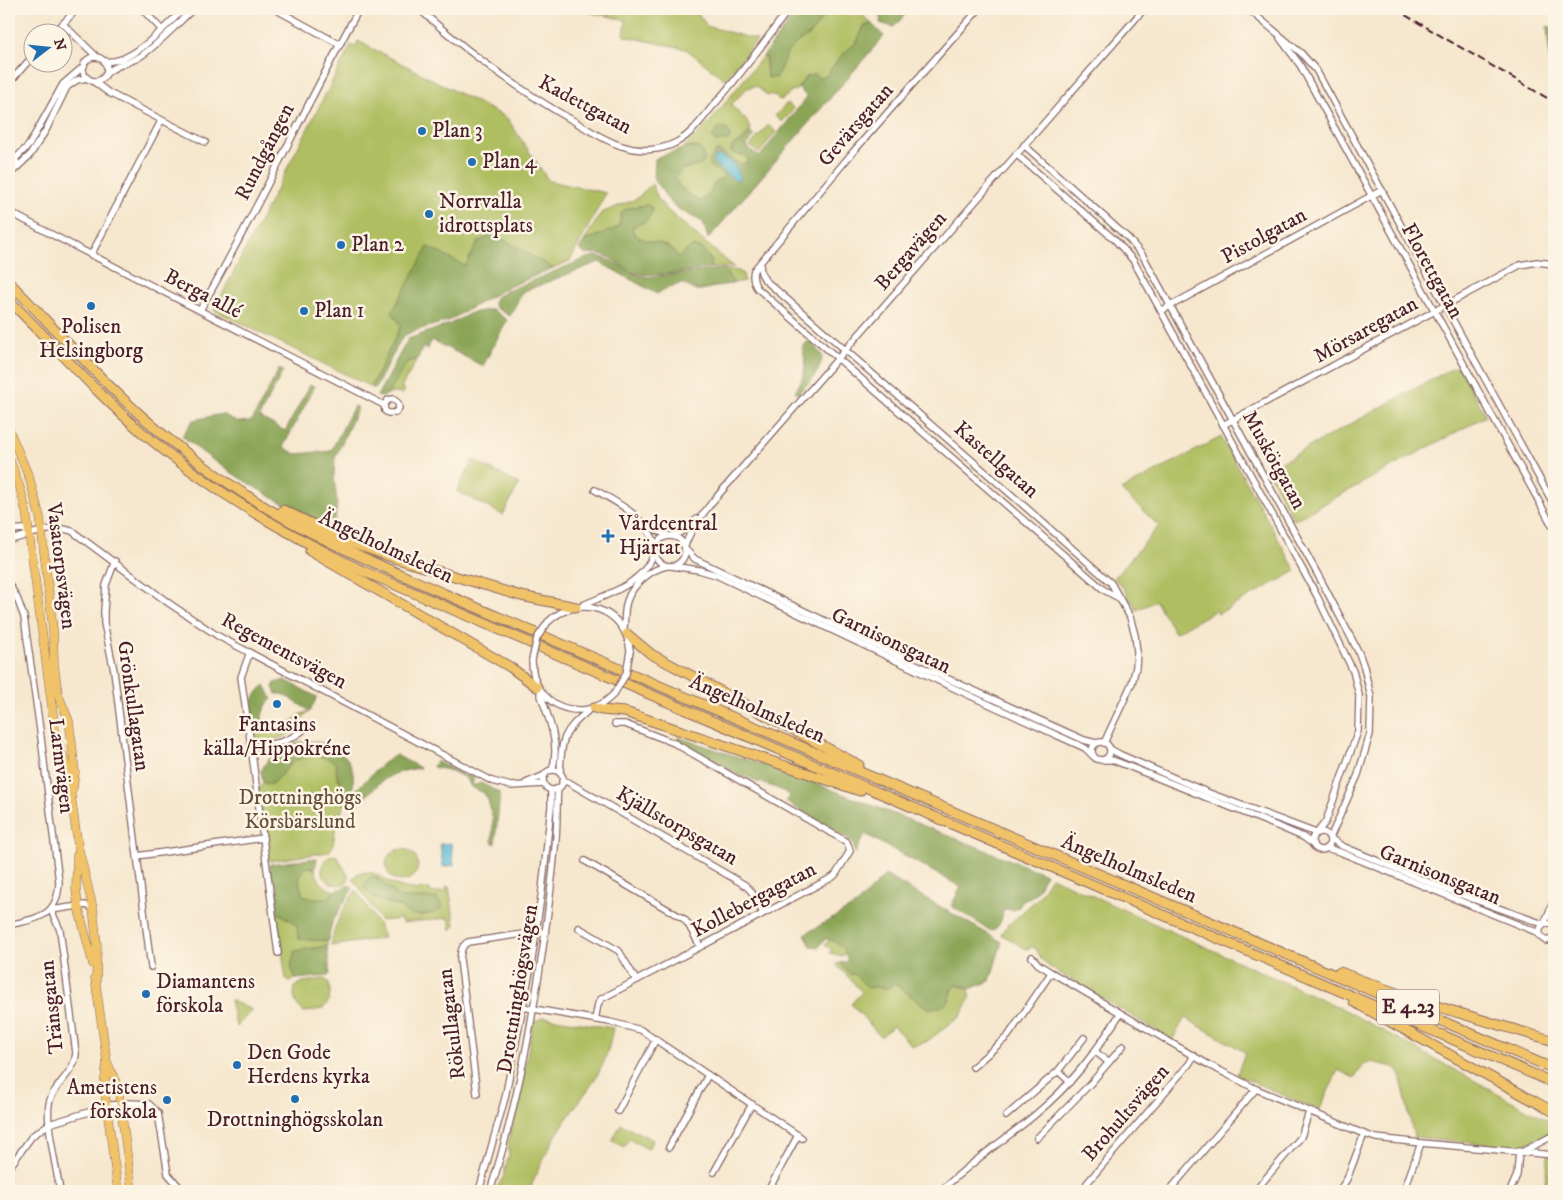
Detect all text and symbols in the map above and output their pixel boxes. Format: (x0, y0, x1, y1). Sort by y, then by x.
north arrow (22, 22, 72, 72)
text: N (49, 37, 70, 53)
street label: Kadettgatan (534, 70, 636, 140)
street label: Gevärsgatan (813, 78, 899, 172)
street label: Rundgången (229, 99, 301, 205)
place label: Plan 3 (432, 118, 483, 144)
marker: Plan 3 (416, 125, 428, 137)
place label: Plan 4 (482, 149, 538, 175)
marker: Plan 4 (466, 156, 478, 168)
place label: Norrvalla idrottsplats (439, 189, 533, 239)
street label: Pistolgatan (1217, 202, 1311, 270)
street label: Bergavägen (869, 206, 953, 296)
marker: Norrvalla idrottsplats (423, 208, 435, 220)
street label: Florettgatan (1395, 219, 1469, 323)
place label: Plan 2 (351, 232, 405, 258)
marker: Plan 2 (335, 239, 347, 251)
street label: Berga allé (160, 263, 246, 325)
street label: Mörsaregatan (1309, 291, 1423, 369)
place label: Plan 1 (314, 298, 365, 324)
marker: Polisen Helsingborg (85, 300, 97, 312)
marker: Plan 1 (298, 305, 310, 317)
place label: Polisen Helsingborg (39, 314, 144, 364)
street label: Muskötgatan (1236, 406, 1312, 514)
street label: Kastellgatan (948, 416, 1044, 504)
street label: Vasatorpsvägen (40, 500, 82, 631)
street label: Ängelholmsleden (315, 504, 458, 589)
place label: Vårdcentral Hjärtat (618, 511, 718, 561)
marker: Vårdcentral Hjärtat (601, 529, 615, 543)
street label: Garnisonsgatan (827, 602, 955, 680)
street label: Regementsvägen (217, 607, 351, 695)
street label: Grönkullagatan (111, 639, 155, 773)
street label: Ängelholmsleden (685, 668, 829, 749)
marker: Fantasins källa/Hippokréne (271, 698, 283, 710)
place label: Fantasins källa/Hippokréne (203, 712, 351, 762)
street label: Larmvägen (42, 717, 80, 815)
street label: Kjällstorpsgatan (612, 781, 743, 871)
park label: Drottninghögs Körsbärslund (238, 785, 362, 835)
street label: Ängelholmsleden (1057, 828, 1201, 909)
street label: Garnisonsgatan (1375, 839, 1505, 911)
street label: Kollebergagatan (687, 856, 821, 944)
street label: Drottninghögsvägen (492, 902, 544, 1076)
street label: Tränsgatan (34, 959, 70, 1055)
street label: Rökullagatan (432, 967, 472, 1081)
place label: Diamantens förskola (156, 969, 255, 1019)
marker: Diamantens förskola (140, 988, 152, 1000)
road number: E 4.23 (1377, 990, 1439, 1024)
place label: Den Gode Herdens kyrka (247, 1040, 370, 1090)
marker: Den Gode Herdens kyrka (231, 1059, 243, 1071)
street label: Brohultsvägen (1077, 1059, 1175, 1167)
place label: Ametistens förskola (67, 1075, 157, 1125)
marker: Drottninghögsskolan (289, 1093, 301, 1105)
marker: Ametistens förskola (161, 1094, 173, 1106)
place label: Drottninghögsskolan (207, 1107, 383, 1133)

